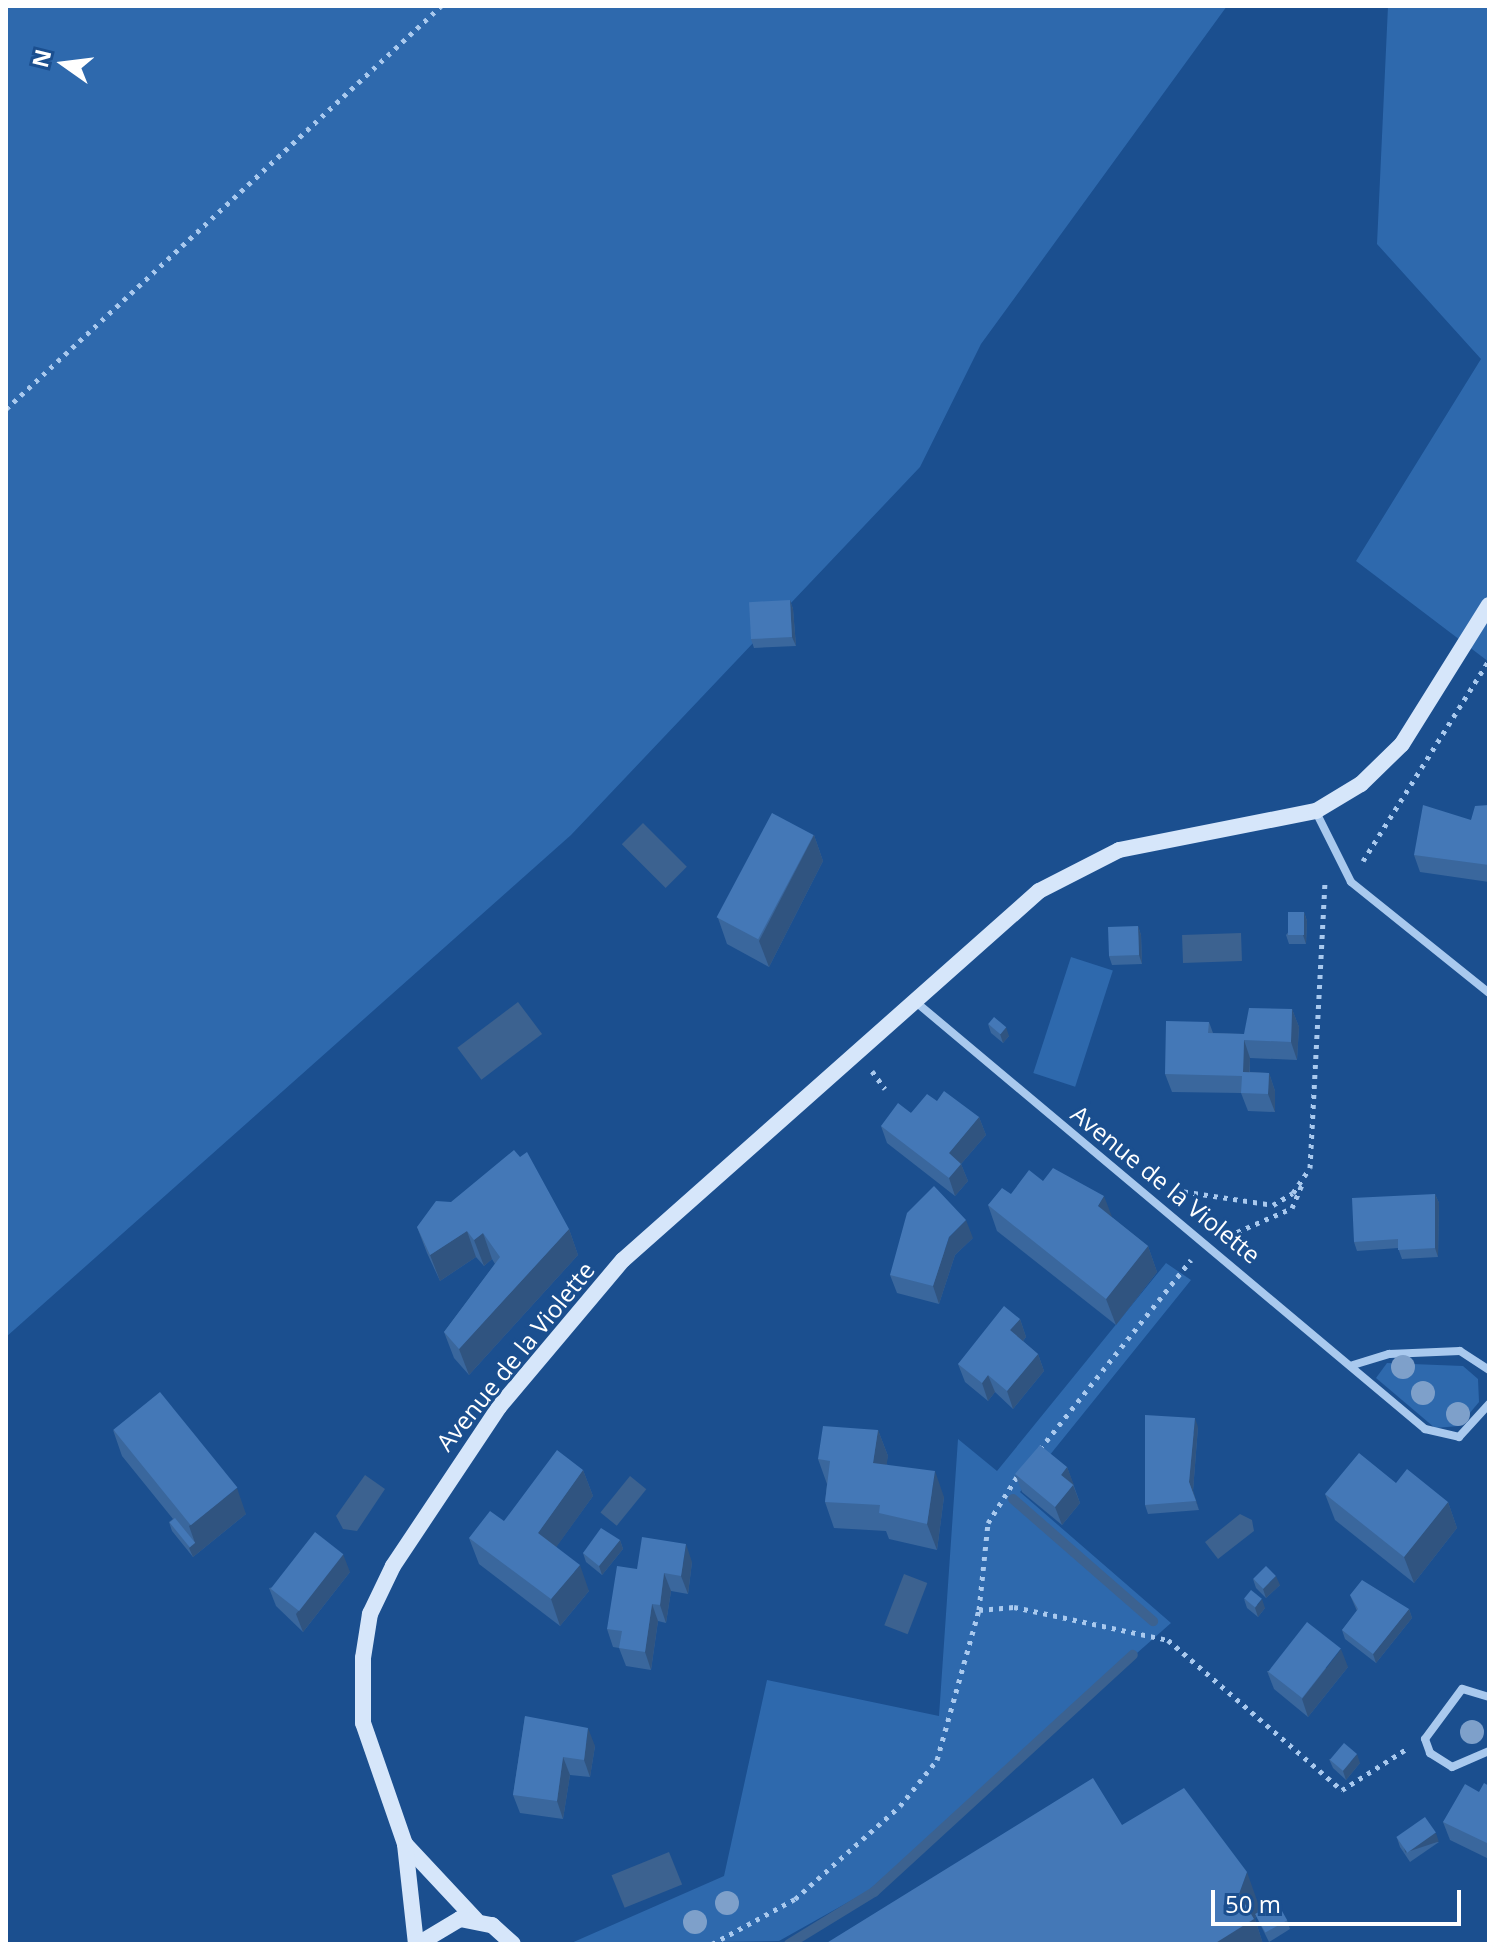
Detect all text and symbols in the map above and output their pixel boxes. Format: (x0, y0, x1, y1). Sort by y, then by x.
north arrow (24, 24, 104, 104)
text: N (24, 46, 57, 71)
street label: Avenue de la Violette (1066, 1099, 1266, 1269)
street label: Avenue de la Violette (430, 1256, 600, 1456)
scale bar (1215, 1874, 1465, 1924)
text: 50 m (1225, 1887, 1281, 1920)

